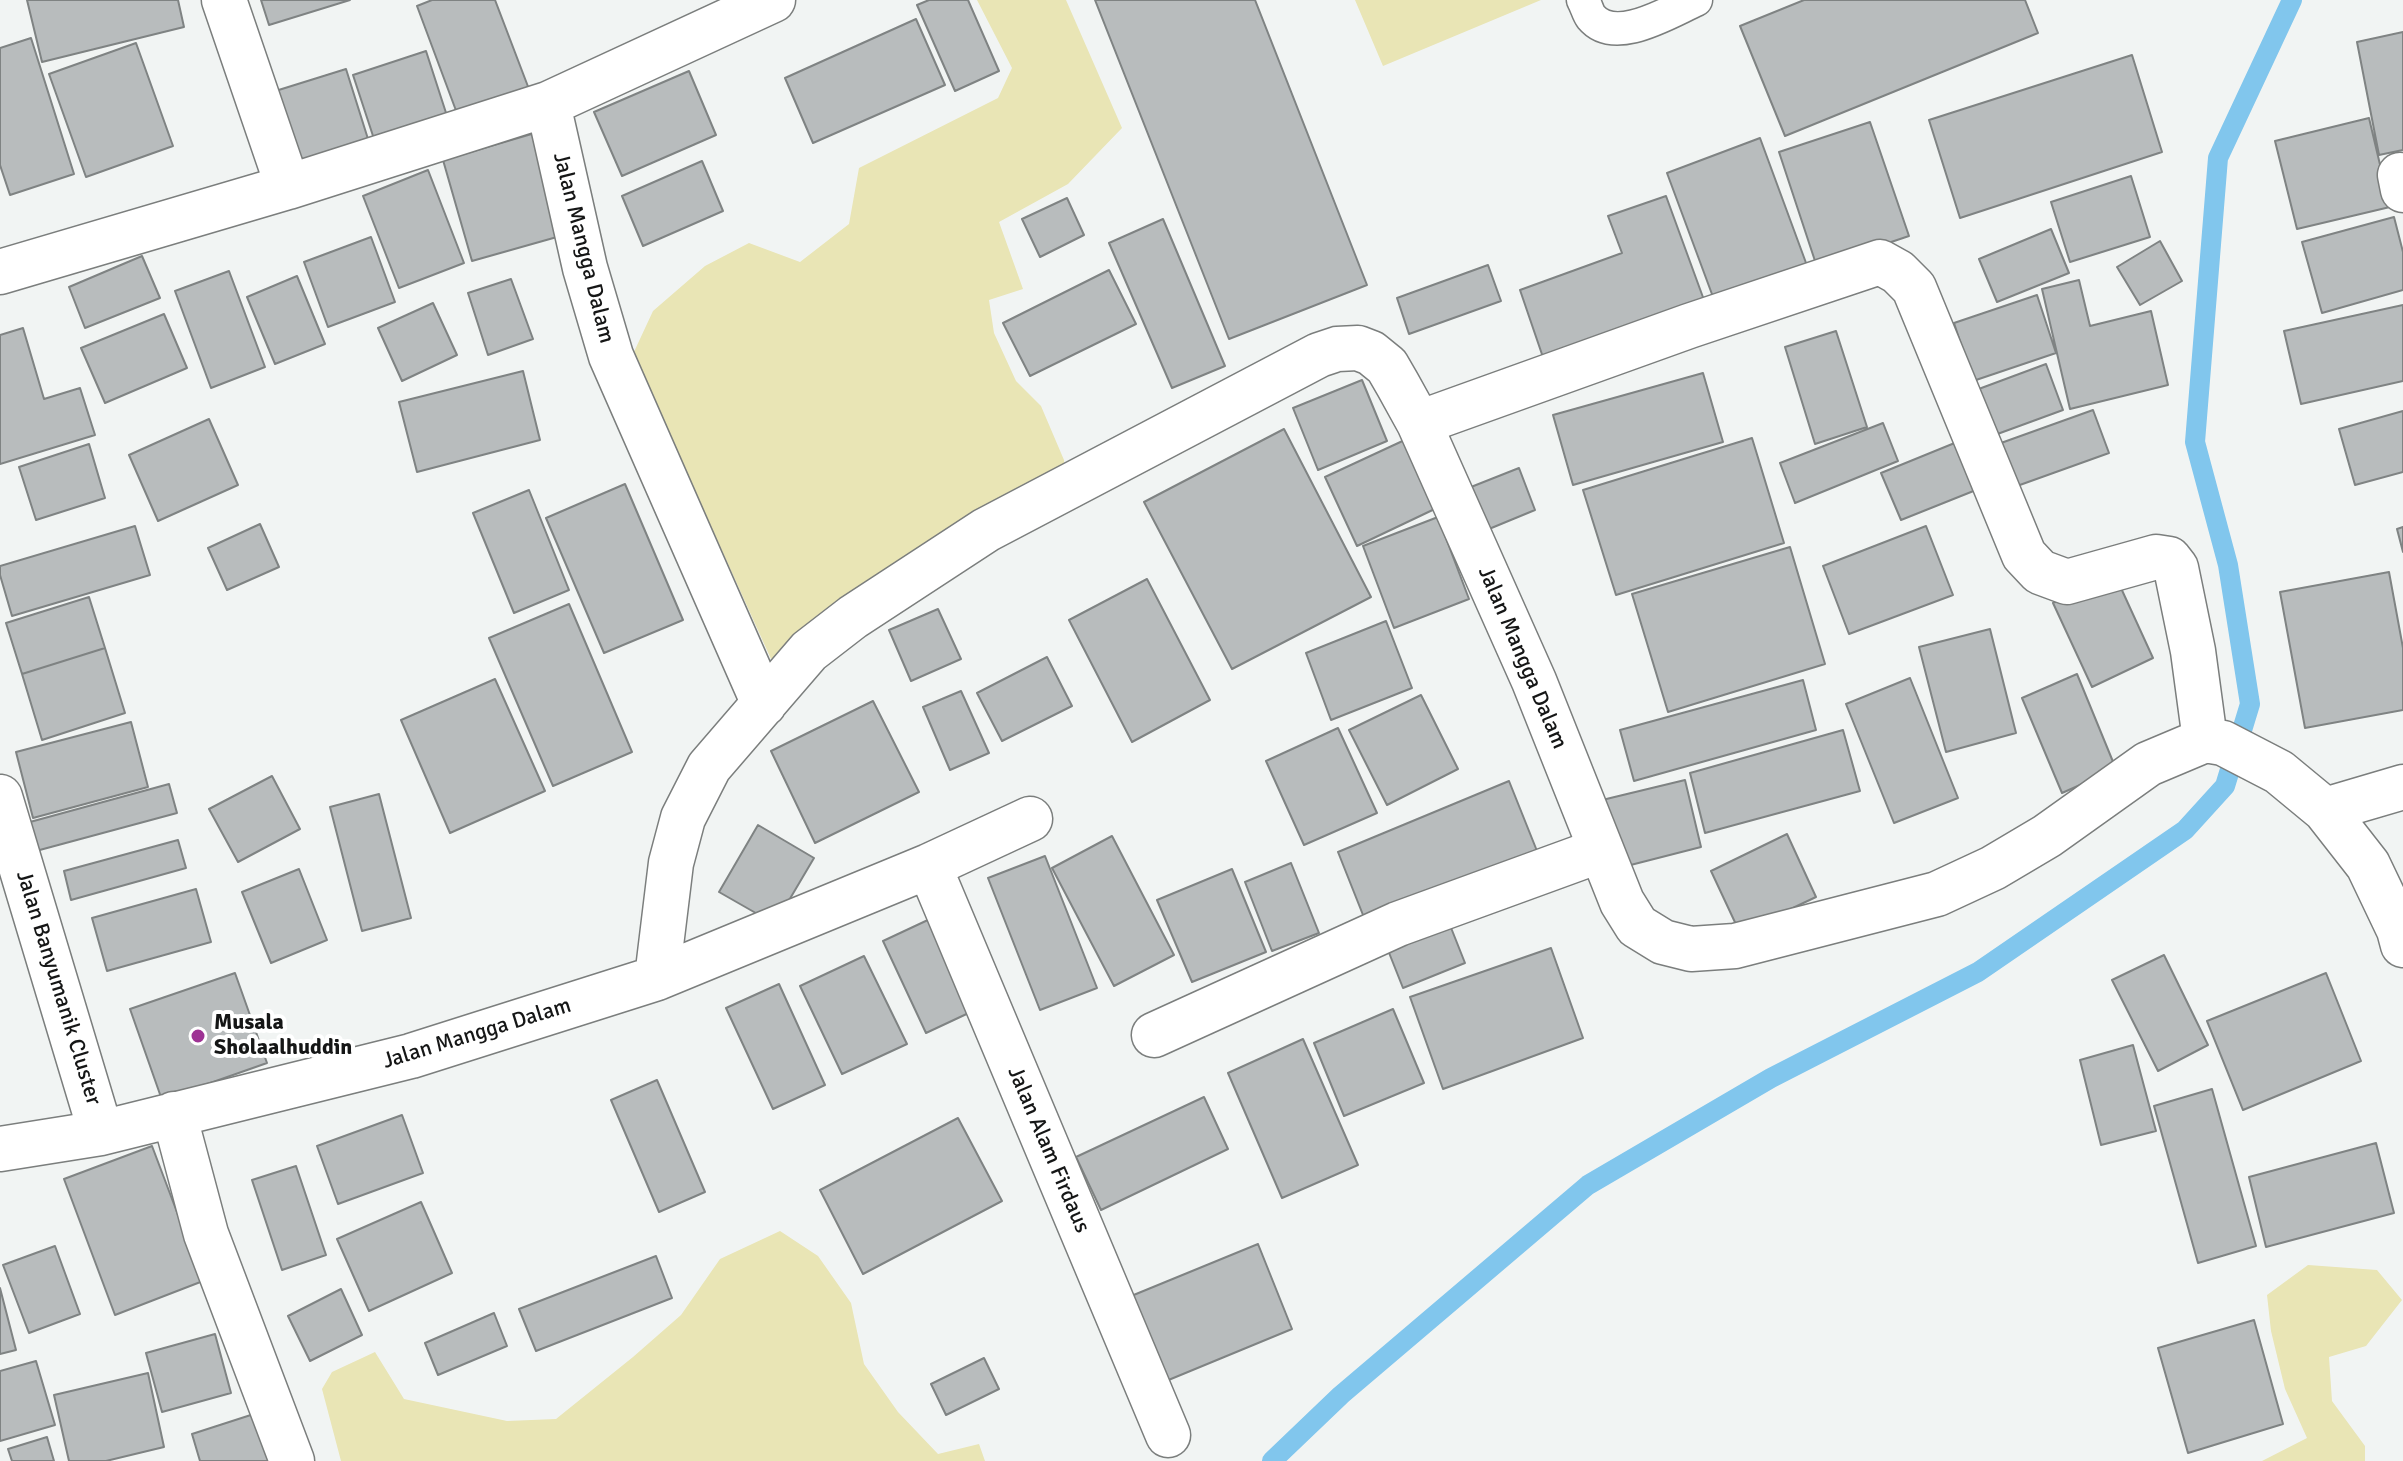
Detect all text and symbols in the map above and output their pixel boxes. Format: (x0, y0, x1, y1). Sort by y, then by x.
street label: Jalan Mangga Dalam (547, 150, 619, 346)
street label: Jalan Mangga Dalam (1472, 563, 1572, 753)
street label: Jalan Banyumanik Cluster (10, 868, 106, 1108)
street label: Jalan Mangga Dalam (380, 993, 574, 1075)
place label: Musala Sholaalhuddin (214, 1010, 352, 1062)
marker: Musala Sholaalhuddin (189, 1027, 207, 1045)
street label: Jalan Alam Firdaus (1001, 1063, 1095, 1237)

